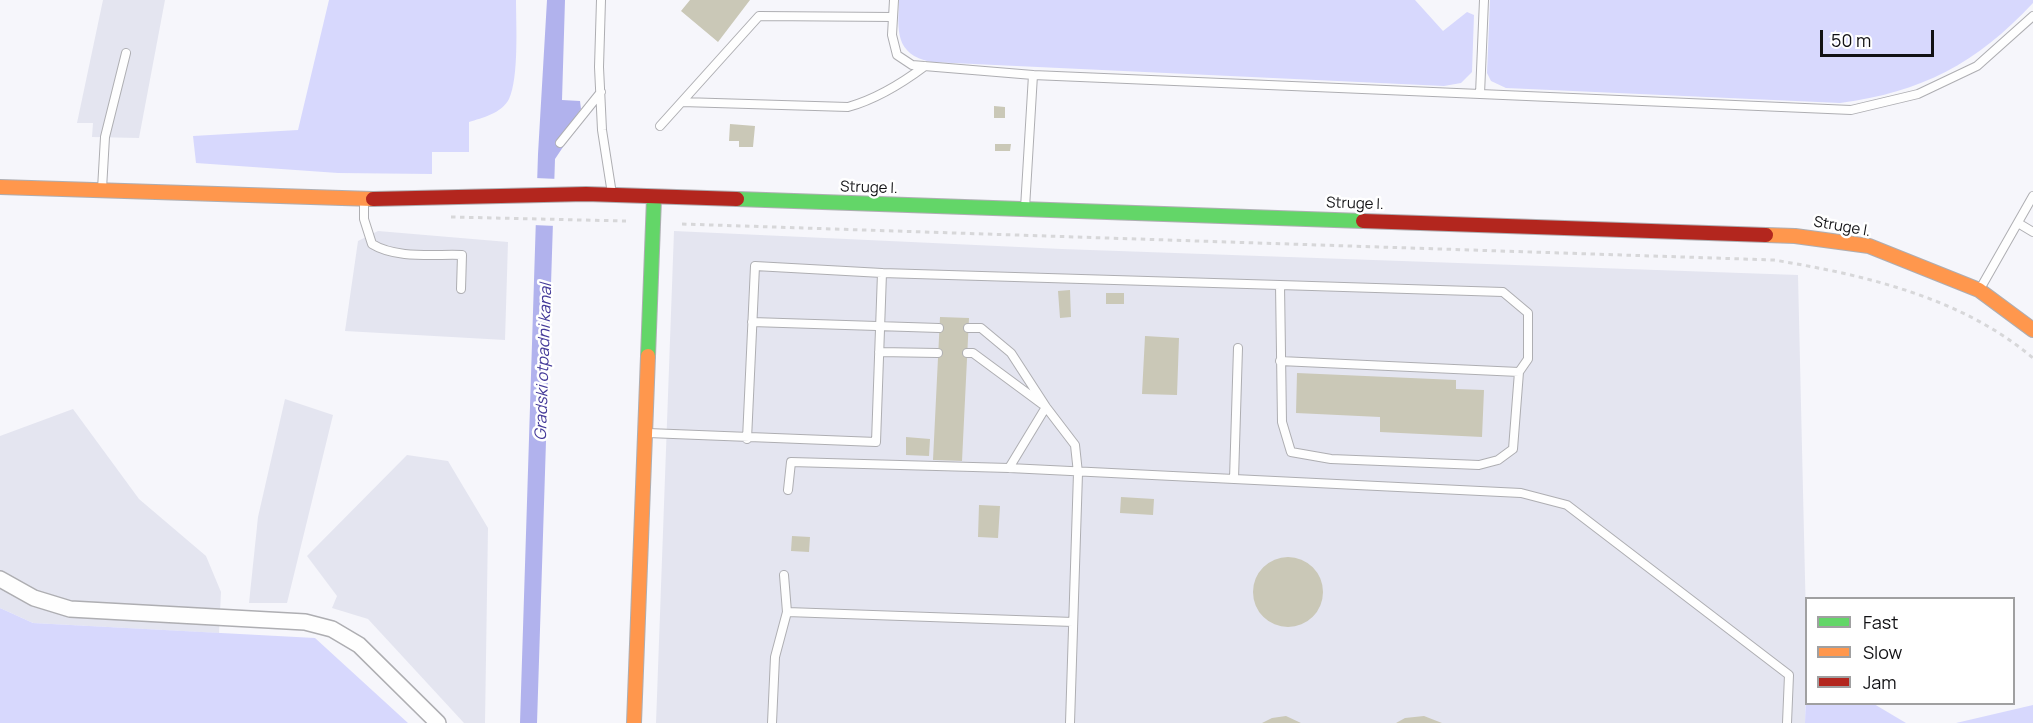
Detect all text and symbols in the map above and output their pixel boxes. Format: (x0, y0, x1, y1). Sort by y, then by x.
scale bar (1823, 18, 1937, 56)
text: 50 m (1831, 28, 1871, 52)
street label: Struge I. (840, 178, 898, 198)
street label: Struge I. (1326, 194, 1384, 214)
street label: Struge I. (1812, 213, 1872, 241)
water label: Gradski otpadni kanal (532, 283, 556, 441)
legend (1805, 597, 2015, 705)
text: Fast (1863, 610, 1898, 634)
text: Slow (1863, 640, 1902, 664)
text: Jam (1863, 670, 1897, 694)

